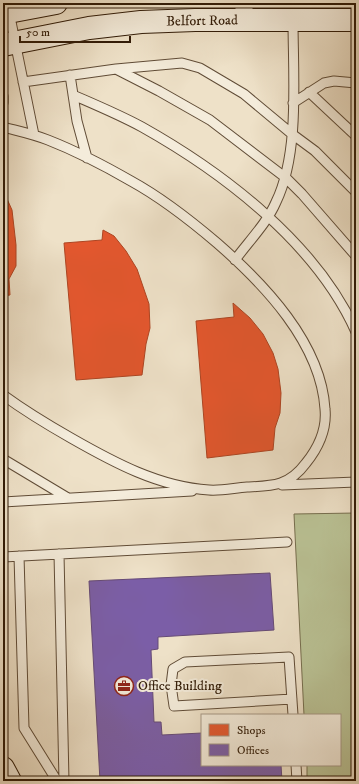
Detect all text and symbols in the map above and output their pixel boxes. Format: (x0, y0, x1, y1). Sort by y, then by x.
street label: Belfort Road (166, 11, 238, 31)
scale bar (20, 18, 130, 44)
text: 50 m (26, 25, 50, 40)
office icon: Office Building (113, 675, 135, 697)
place label: Office Building (138, 677, 222, 695)
legend (201, 714, 341, 766)
text: Shops (237, 723, 265, 738)
text: Offices (237, 743, 269, 758)

